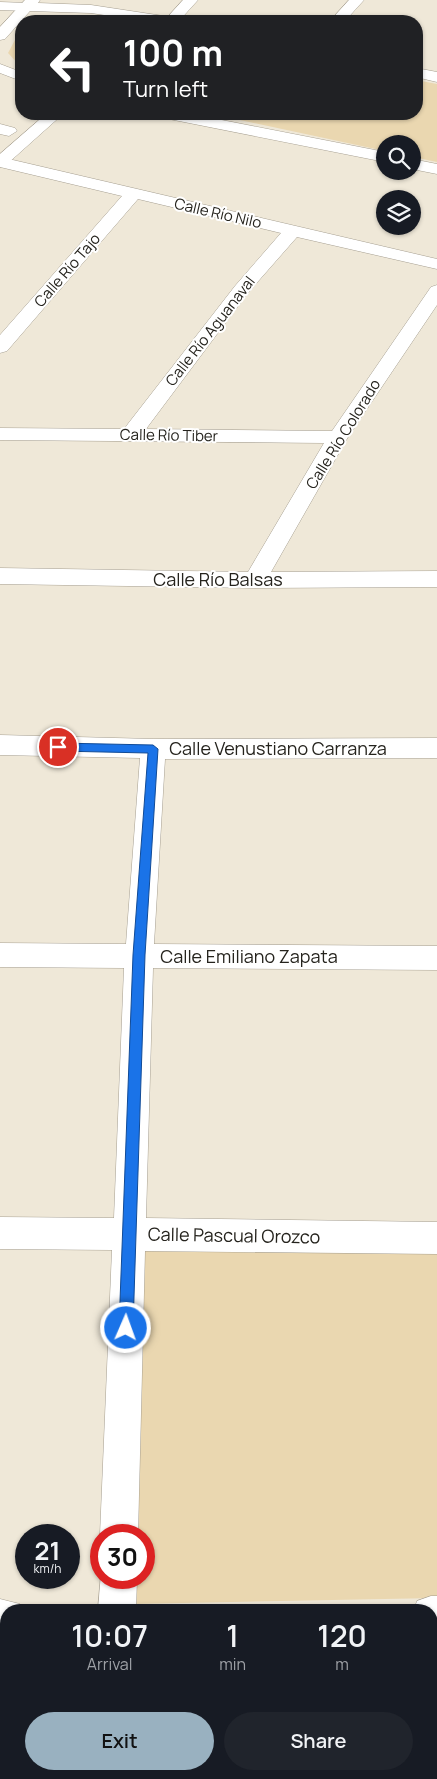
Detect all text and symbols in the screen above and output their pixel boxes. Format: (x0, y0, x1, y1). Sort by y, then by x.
text: 100 m (123, 29, 223, 77)
icon: left (40, 35, 105, 100)
text: Turn left (123, 74, 208, 104)
map controls (376, 135, 421, 235)
button: search (376, 135, 421, 180)
button: layers (376, 190, 421, 235)
street label: Calle Río Nilo (172, 193, 264, 233)
street label: Calle Río Tajo (29, 228, 105, 311)
street label: Calle Río Aguanaval (160, 272, 260, 390)
street label: Calle Río Colorado (301, 375, 385, 493)
street label: Calle Río Tiber (120, 424, 219, 446)
street label: Calle Río Balsas (153, 567, 283, 591)
pin (37, 726, 79, 768)
icon: arrive (44, 733, 72, 761)
street label: Calle Venustiano Carranza (169, 736, 387, 760)
street label: Calle Emiliano Zapata (160, 944, 338, 968)
street label: Calle Pascual Orozco (148, 1221, 320, 1249)
position arrow (99, 1301, 151, 1353)
speed limit sign: 30 (90, 1524, 155, 1589)
text: 21 (35, 1533, 60, 1568)
text: km/h (34, 1560, 61, 1577)
text: 10:07 (71, 1615, 148, 1656)
text: 1 (226, 1615, 239, 1656)
text: 120 (317, 1615, 367, 1656)
text: Arrival (87, 1653, 132, 1675)
text: min (219, 1653, 246, 1675)
text: m (335, 1653, 349, 1675)
button: Exit (25, 1712, 214, 1770)
button: Share (224, 1712, 413, 1770)

